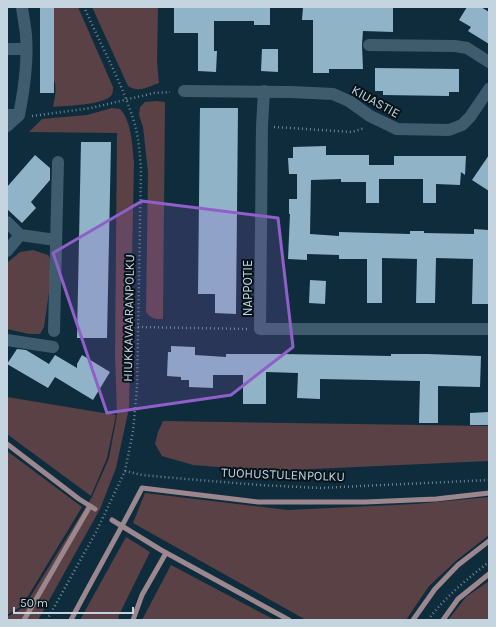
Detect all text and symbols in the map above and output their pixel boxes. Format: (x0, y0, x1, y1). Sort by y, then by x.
street label: KIUASTIE (349, 82, 402, 121)
street label: HIUKKAVAARANPOLKU (120, 254, 137, 382)
street label: NAPPOTIE (240, 260, 255, 316)
street label: TUOHUSTULENPOLKU (221, 465, 345, 484)
scale bar (14, 589, 133, 615)
text: 50 m (20, 596, 48, 610)

